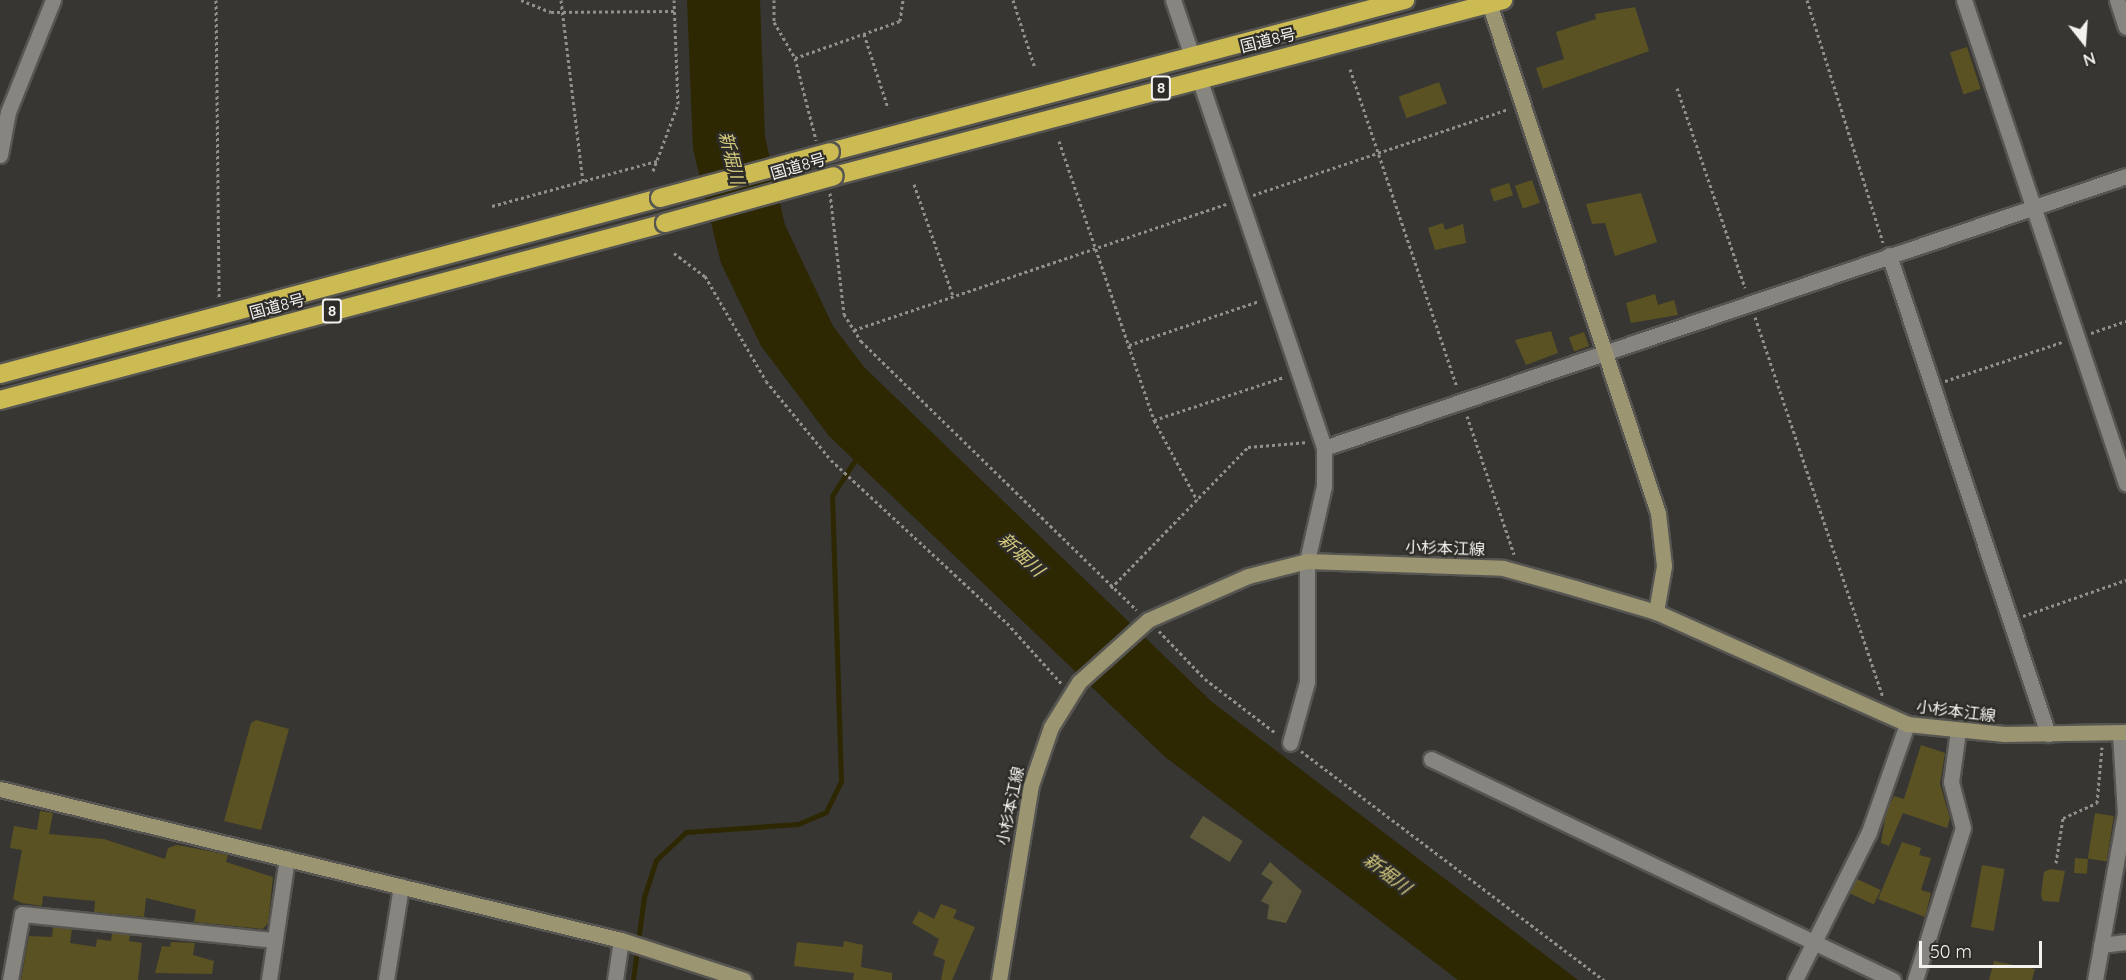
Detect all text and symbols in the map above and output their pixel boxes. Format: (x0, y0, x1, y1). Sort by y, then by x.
north arrow (2054, 12, 2114, 72)
street label: 国道8号 (1238, 24, 1298, 56)
text: N (2081, 48, 2098, 70)
road number: 8 (1150, 76, 1172, 100)
water label: 新堀川 (714, 129, 748, 187)
street label: 国道8号 (768, 149, 828, 183)
street label: 国道8号 (247, 289, 307, 323)
road number: 8 (322, 299, 342, 323)
water label: 新堀川 (994, 529, 1048, 581)
street label: 小杉本江線 (1405, 537, 1485, 559)
street label: 小杉本江線 (1915, 697, 1997, 725)
street label: 小杉本江線 (992, 765, 1028, 847)
water label: 新堀川 (1359, 849, 1415, 899)
scale bar (1922, 929, 2045, 967)
text: 50 m (1930, 940, 1972, 963)

